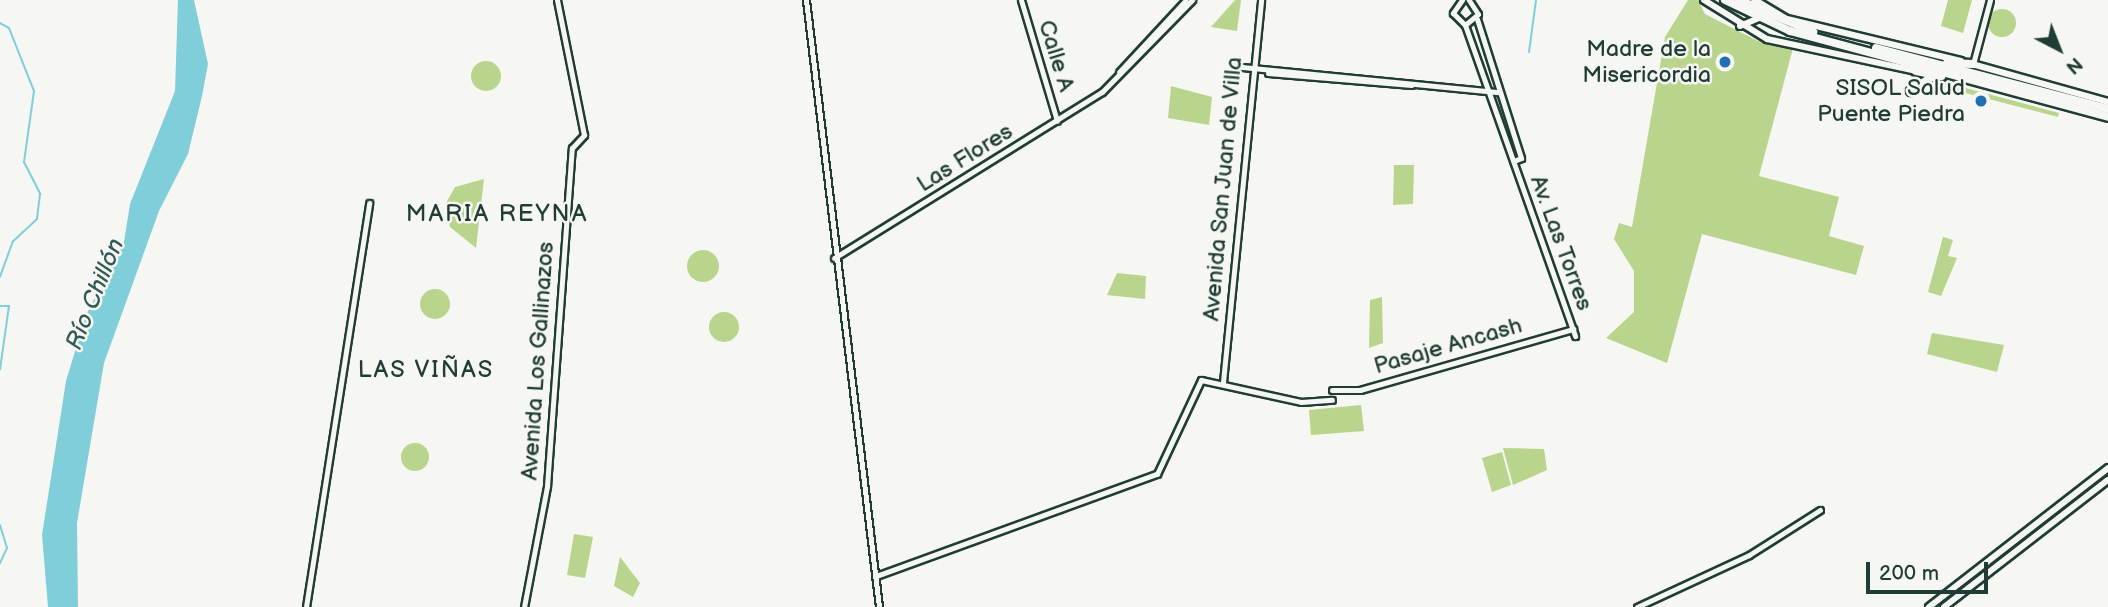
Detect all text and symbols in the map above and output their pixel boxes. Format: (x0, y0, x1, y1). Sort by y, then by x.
north arrow (2024, 14, 2094, 84)
street label: Calle A (1032, 17, 1080, 95)
place label: Madre de la Misericordia (1582, 35, 1711, 89)
text: N (2060, 52, 2086, 78)
marker: Madre de la Misericordia (1717, 54, 1733, 70)
street label: Avenida San Juan de Villa (1198, 55, 1248, 323)
place label: SISOL Salud Puente Piedra (1817, 74, 1965, 128)
marker: SISOL Salud Puente Piedra (1971, 91, 1991, 111)
street label: Las Flores (912, 118, 1018, 198)
street label: Av. Las Torres (1524, 171, 1598, 315)
district label: MARIA REYNA (407, 200, 587, 228)
water label: Río Chillón (60, 234, 130, 354)
street label: Avenida Los Gallinazos (516, 241, 560, 481)
street label: Pasaje Ancash (1371, 312, 1525, 380)
district label: LAS VIÑAS (358, 356, 494, 384)
scale bar (1870, 548, 1993, 592)
text: 200 m (1879, 561, 1939, 586)

